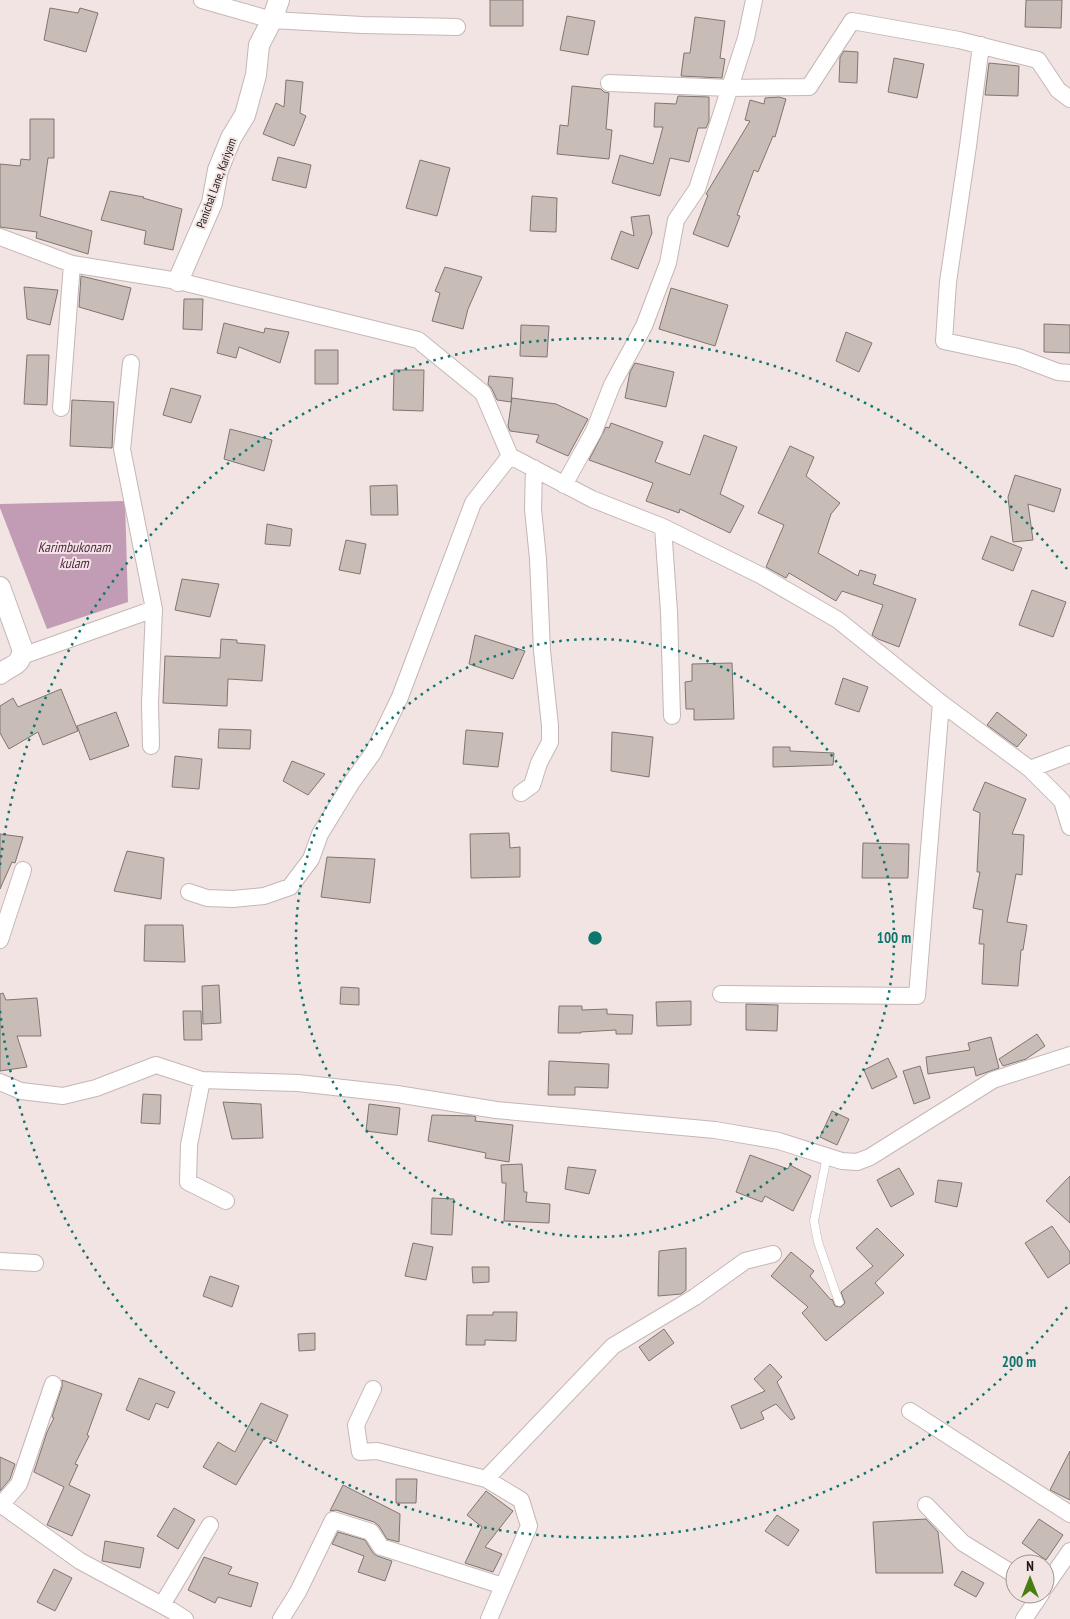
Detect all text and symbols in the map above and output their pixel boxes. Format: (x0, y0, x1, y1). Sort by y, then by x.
street label: Panichal Lane, Kariyam (193, 136, 239, 230)
water label: Karimbukonam kulam (38, 538, 111, 572)
text: 100 m (877, 928, 911, 947)
centre of rings (586, 929, 604, 947)
text: 200 m (1002, 1352, 1036, 1371)
north arrow (1005, 1554, 1055, 1604)
text: N (1026, 1557, 1034, 1575)

